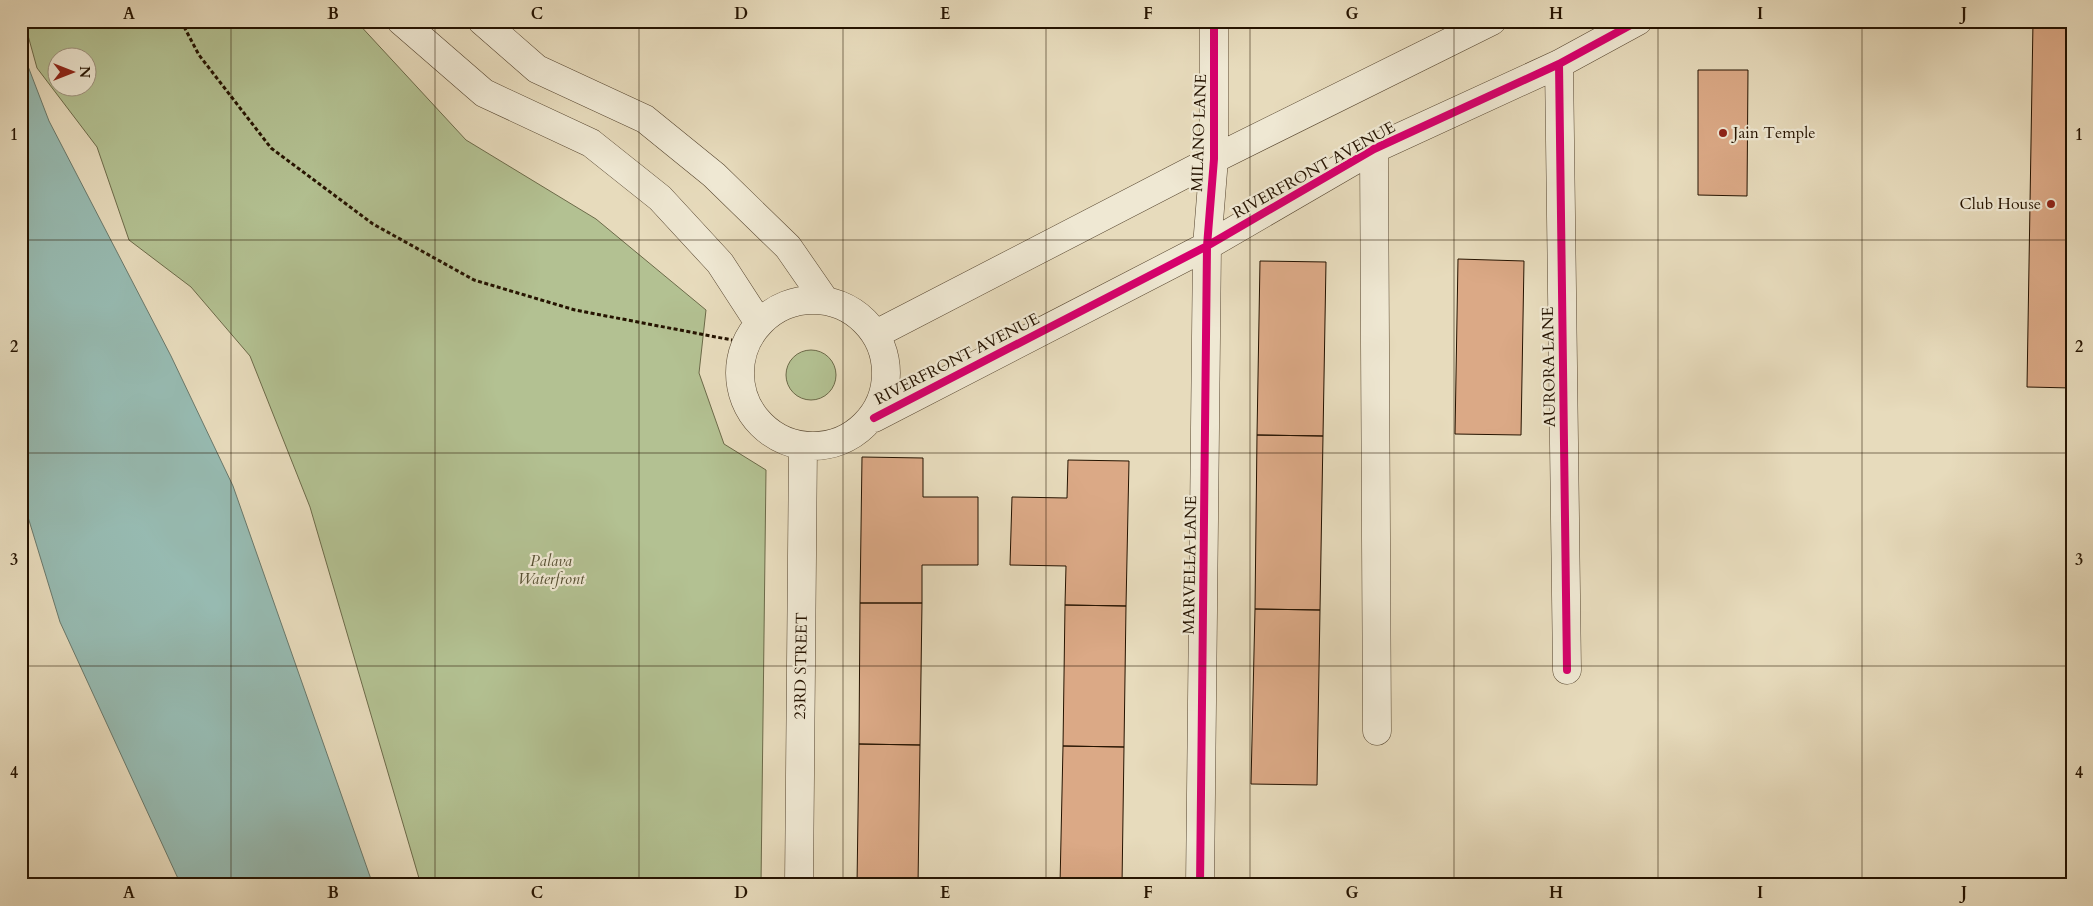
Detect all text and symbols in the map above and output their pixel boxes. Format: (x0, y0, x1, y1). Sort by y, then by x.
text: A (123, 3, 135, 25)
text: B (327, 3, 339, 25)
text: C (531, 3, 543, 25)
text: D (734, 3, 748, 25)
text: E (940, 3, 950, 25)
text: F (1143, 3, 1153, 25)
text: G (1345, 3, 1359, 25)
text: H (1549, 3, 1563, 25)
text: I (1757, 3, 1763, 25)
text: J (1959, 3, 1967, 25)
north arrow (48, 48, 98, 98)
text: N (75, 66, 94, 78)
street label: MILANO LANE (1186, 74, 1212, 192)
street label: RIVERFRONT AVENUE (1229, 116, 1399, 224)
place label: Jain Temple (1731, 122, 1816, 144)
text: 1 (10, 124, 18, 146)
text: 1 (2075, 124, 2083, 146)
marker: Jain Temple (1717, 127, 1729, 139)
place label: Club House (1960, 193, 2041, 215)
marker: Club House (2045, 198, 2057, 210)
street label: AURORA LANE (1537, 306, 1561, 428)
street label: RIVERFRONT AVENUE (871, 308, 1043, 410)
text: 2 (10, 336, 18, 358)
text: 2 (2075, 336, 2083, 358)
street label: MARVELLA LANE (1178, 495, 1202, 635)
text: 3 (10, 549, 18, 571)
text: 3 (2075, 549, 2083, 571)
park label: Palava Waterfront (518, 550, 585, 590)
street label: 23RD STREET (789, 612, 813, 720)
text: 4 (10, 762, 18, 784)
text: 4 (2075, 762, 2083, 784)
text: A (123, 882, 135, 904)
text: B (327, 882, 339, 904)
text: C (531, 882, 543, 904)
text: D (734, 882, 748, 904)
text: E (940, 882, 950, 904)
text: F (1143, 882, 1153, 904)
text: G (1345, 882, 1359, 904)
text: H (1549, 882, 1563, 904)
text: I (1757, 882, 1763, 904)
text: J (1959, 882, 1967, 904)

